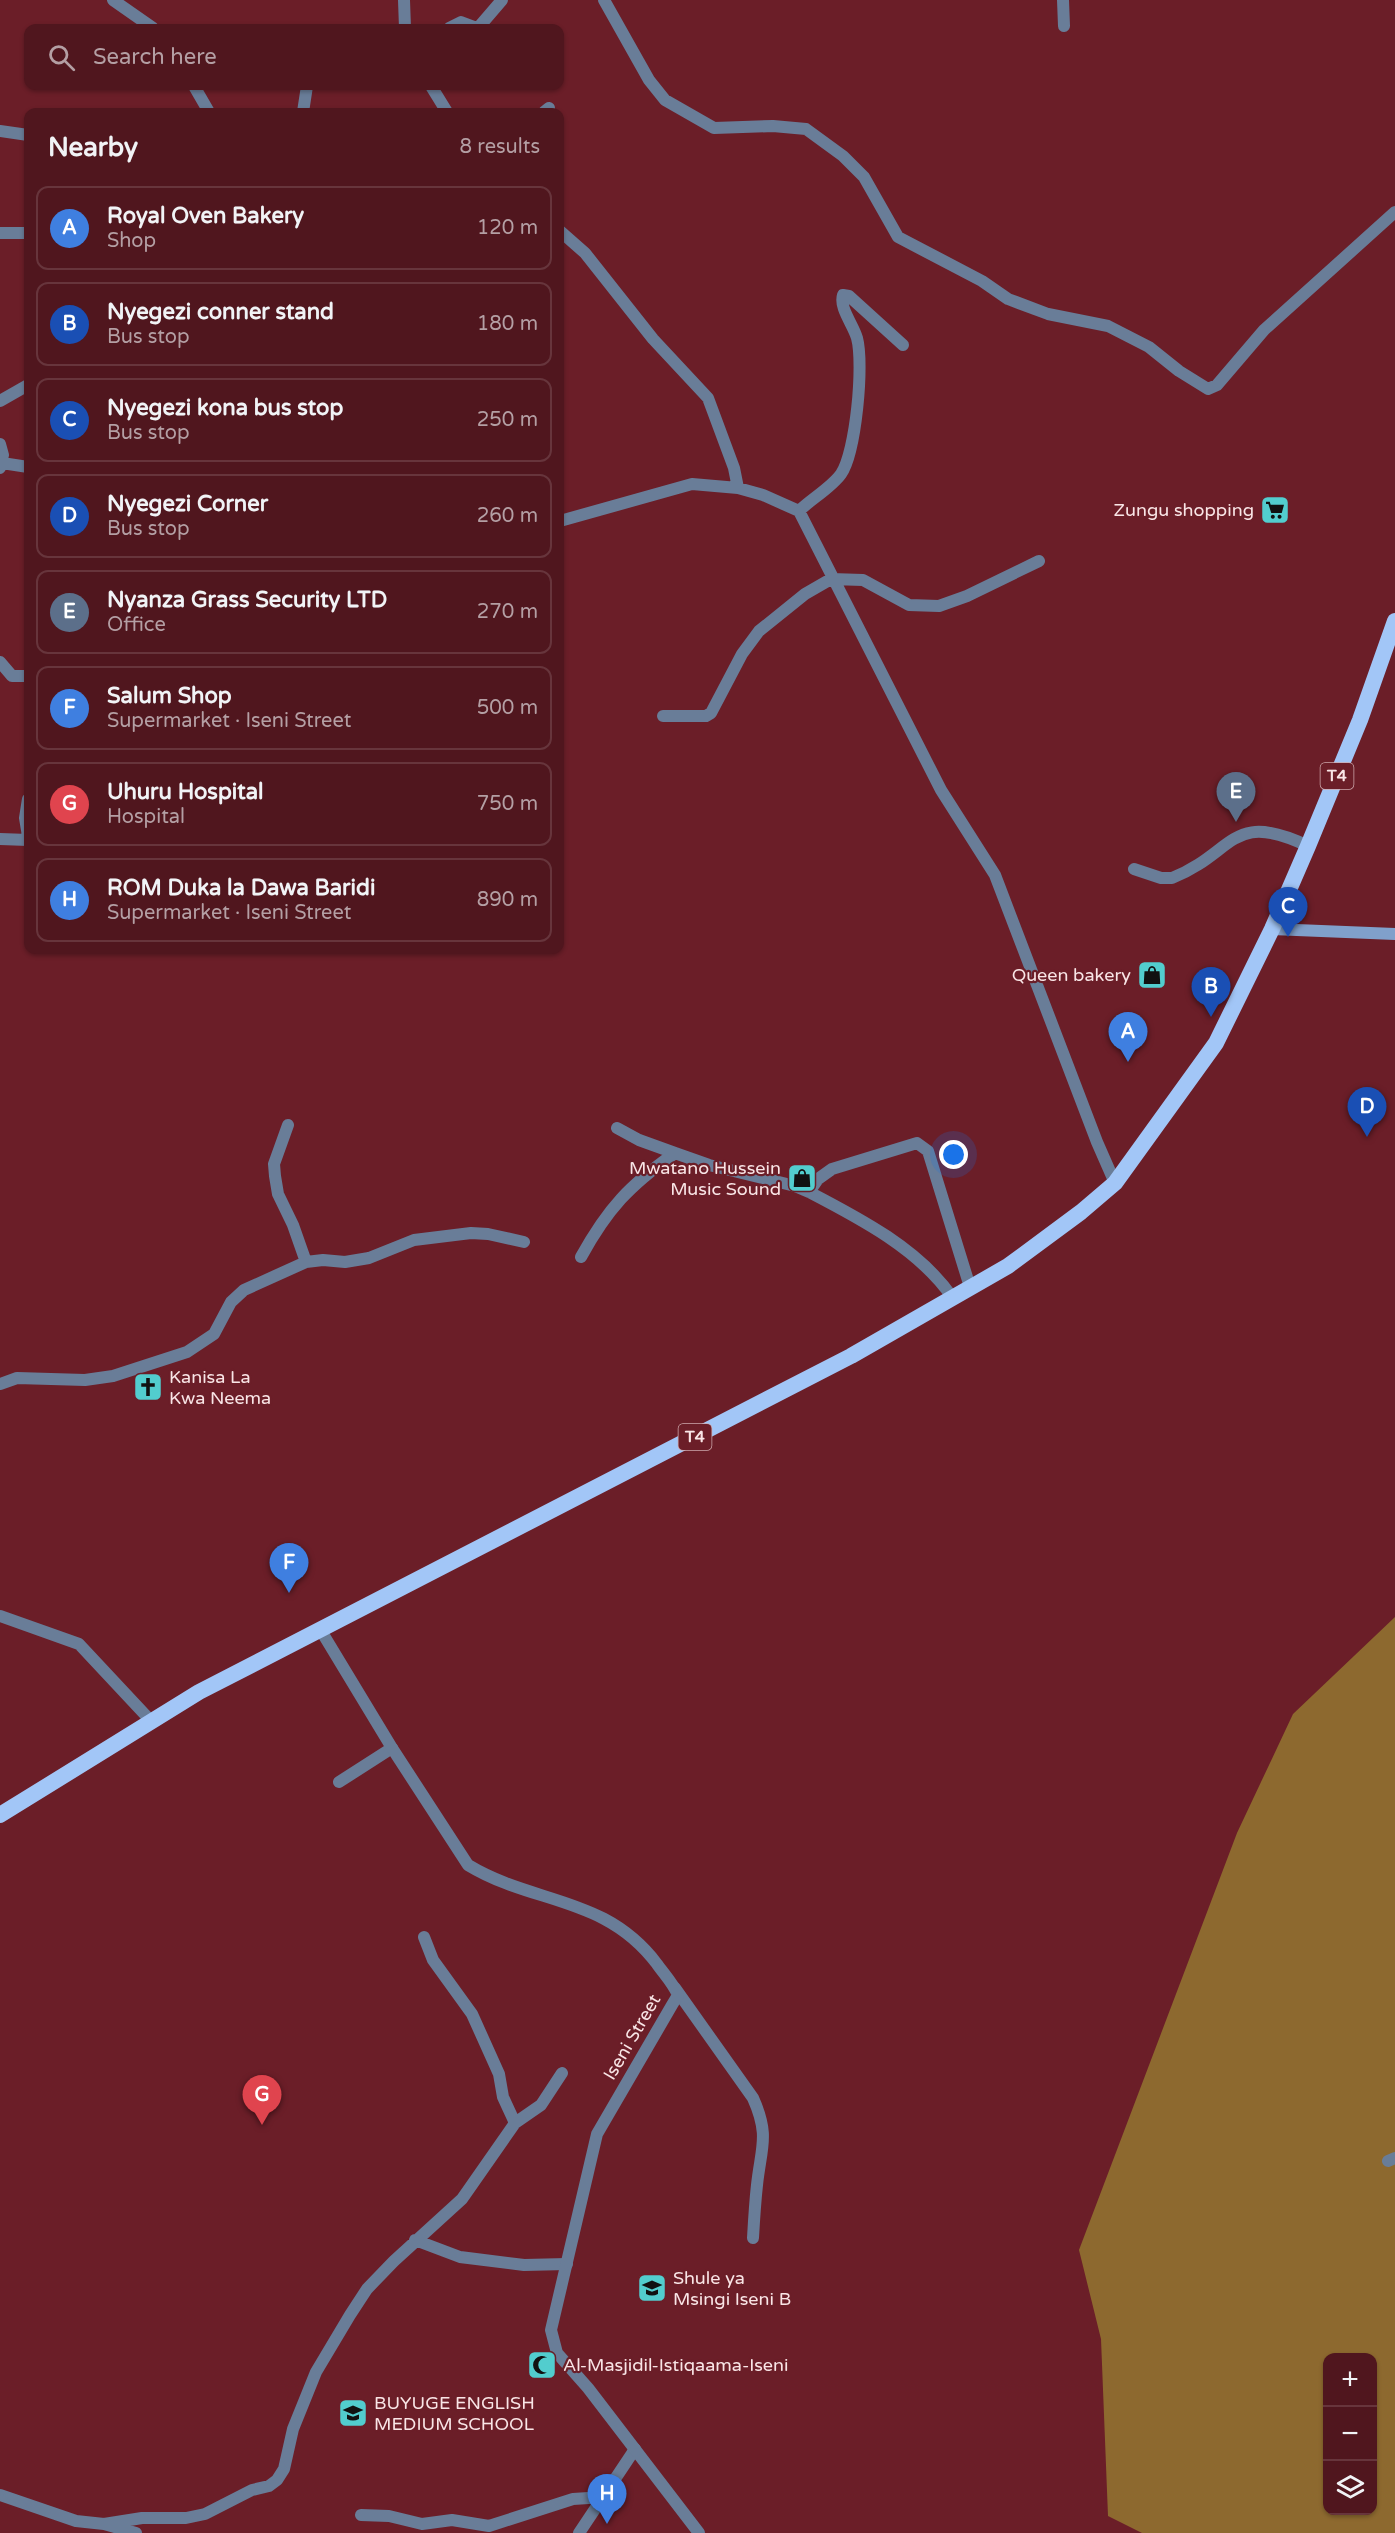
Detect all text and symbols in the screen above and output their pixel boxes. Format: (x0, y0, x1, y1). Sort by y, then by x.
search box (24, 24, 564, 90)
icon: search (45, 41, 78, 74)
text: Search here (93, 44, 217, 70)
text: Nearby (48, 132, 138, 163)
text: 8 results (460, 135, 540, 159)
text: Royal Oven Bakery (107, 203, 304, 229)
text: A (62, 216, 77, 240)
text: 120 m (477, 216, 538, 240)
text: Shop (107, 229, 156, 253)
text: Nyegezi conner stand (107, 299, 334, 325)
text: B (63, 312, 76, 336)
text: 180 m (477, 312, 538, 336)
text: Bus stop (107, 325, 190, 349)
text: Nyegezi kona bus stop (107, 395, 343, 421)
text: C (63, 408, 76, 432)
text: 250 m (477, 408, 538, 432)
text: Bus stop (107, 421, 190, 445)
text: Nyegezi Corner (107, 491, 268, 517)
supermarket icon: Zungu shopping (1259, 494, 1291, 526)
place label: Zungu shopping (1114, 499, 1254, 521)
text: D (62, 504, 77, 528)
text: 260 m (477, 504, 538, 528)
text: Bus stop (107, 517, 190, 541)
text: Nyanza Grass Security LTD (107, 587, 387, 613)
text: E (63, 600, 76, 624)
text: 270 m (477, 600, 538, 624)
text: Office (107, 613, 166, 637)
text: Salum Shop (107, 683, 232, 709)
text: F (63, 696, 76, 720)
text: 500 m (477, 696, 538, 720)
text: Supermarket · Iseni Street (107, 709, 351, 733)
road number: T4 (1320, 763, 1354, 789)
pin: E (1216, 772, 1256, 822)
text: Uhuru Hospital (107, 779, 264, 805)
text: G (62, 792, 77, 816)
text: 750 m (477, 792, 538, 816)
text: Hospital (107, 805, 185, 829)
text: ROM Duka la Dawa Baridi (107, 875, 375, 901)
text: H (62, 888, 77, 912)
text: 890 m (477, 888, 538, 912)
pin: C (1268, 888, 1308, 937)
text: Supermarket · Iseni Street (107, 901, 351, 925)
shop icon: Queen bakery (1136, 959, 1168, 991)
place label: Queen bakery (1012, 964, 1131, 986)
pin: B (1192, 968, 1230, 1017)
pin: A (1108, 1012, 1148, 1062)
pin: D (1348, 1088, 1386, 1137)
your location (939, 1140, 968, 1169)
place label: Mwatano Hussein Music Sound (629, 1157, 781, 1200)
shop icon: Mwatano Hussein Music Sound (786, 1162, 818, 1194)
place label: Kanisa La Kwa Neema (169, 1366, 271, 1409)
church icon: Kanisa La Kwa Neema (132, 1371, 164, 1403)
road number: T4 (678, 1424, 712, 1450)
pin: F (270, 1544, 308, 1593)
street label: Iseni Street (599, 1990, 665, 2084)
pin: G (242, 2076, 282, 2125)
place label: Shule ya Msingi Iseni B (673, 2267, 791, 2310)
school or university icon: Shule ya Msingi Iseni B (636, 2272, 668, 2304)
mosque icon: Al-Masjidil-Istiqaama-Iseni (526, 2349, 558, 2381)
map controls (1323, 2353, 1377, 2515)
button: + (1323, 2353, 1377, 2407)
place label: Al-Masjidil-Istiqaama-Iseni (563, 2354, 789, 2376)
place label: BUYUGE ENGLISH MEDIUM SCHOOL (374, 2392, 535, 2435)
school or university icon: BUYUGE ENGLISH MEDIUM SCHOOL (337, 2397, 369, 2429)
button: − (1323, 2407, 1377, 2461)
button: layers (1323, 2461, 1377, 2515)
pin: H (588, 2474, 626, 2524)

